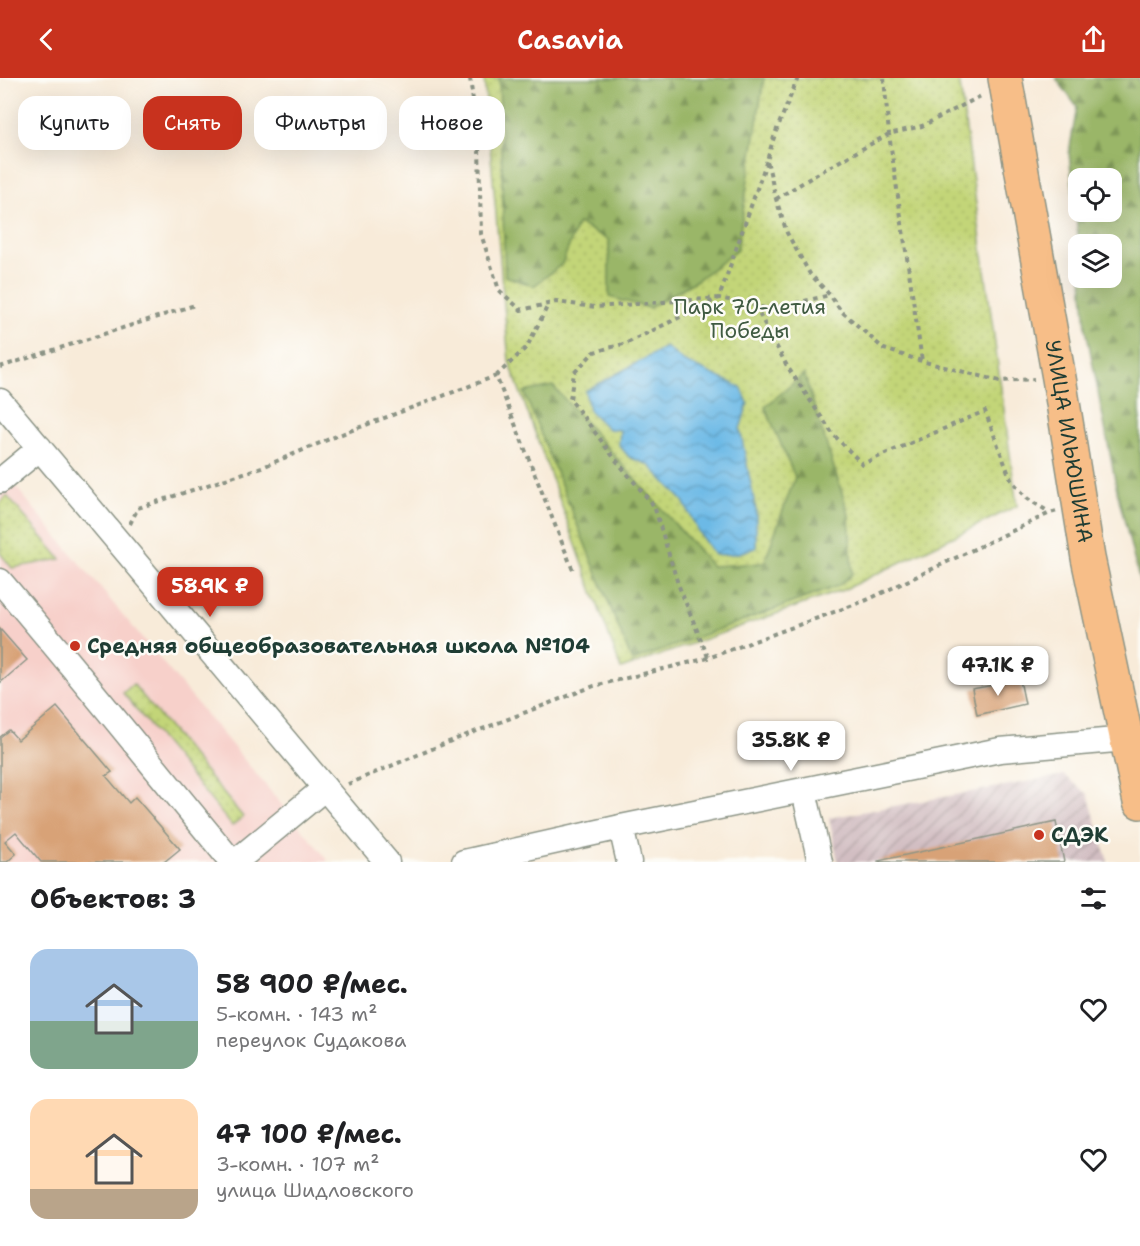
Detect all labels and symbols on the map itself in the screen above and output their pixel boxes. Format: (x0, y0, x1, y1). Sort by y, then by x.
park label: Парк 70-летия Победы (674, 293, 826, 345)
street label: УЛИЦА ИЛЬЮШИНА (1038, 338, 1099, 545)
pin: 58.9K ₽ (155, 567, 265, 618)
place label: Средняя общеобразовательная школа №104 (87, 632, 590, 660)
marker: Средняя общеобразовательная школа №104 (68, 639, 82, 653)
pin: 47.1K ₽ (943, 646, 1053, 697)
pin: 35.8K ₽ (736, 721, 846, 772)
place label: СДЭК (1051, 821, 1109, 849)
marker: СДЭК (1032, 828, 1046, 842)

